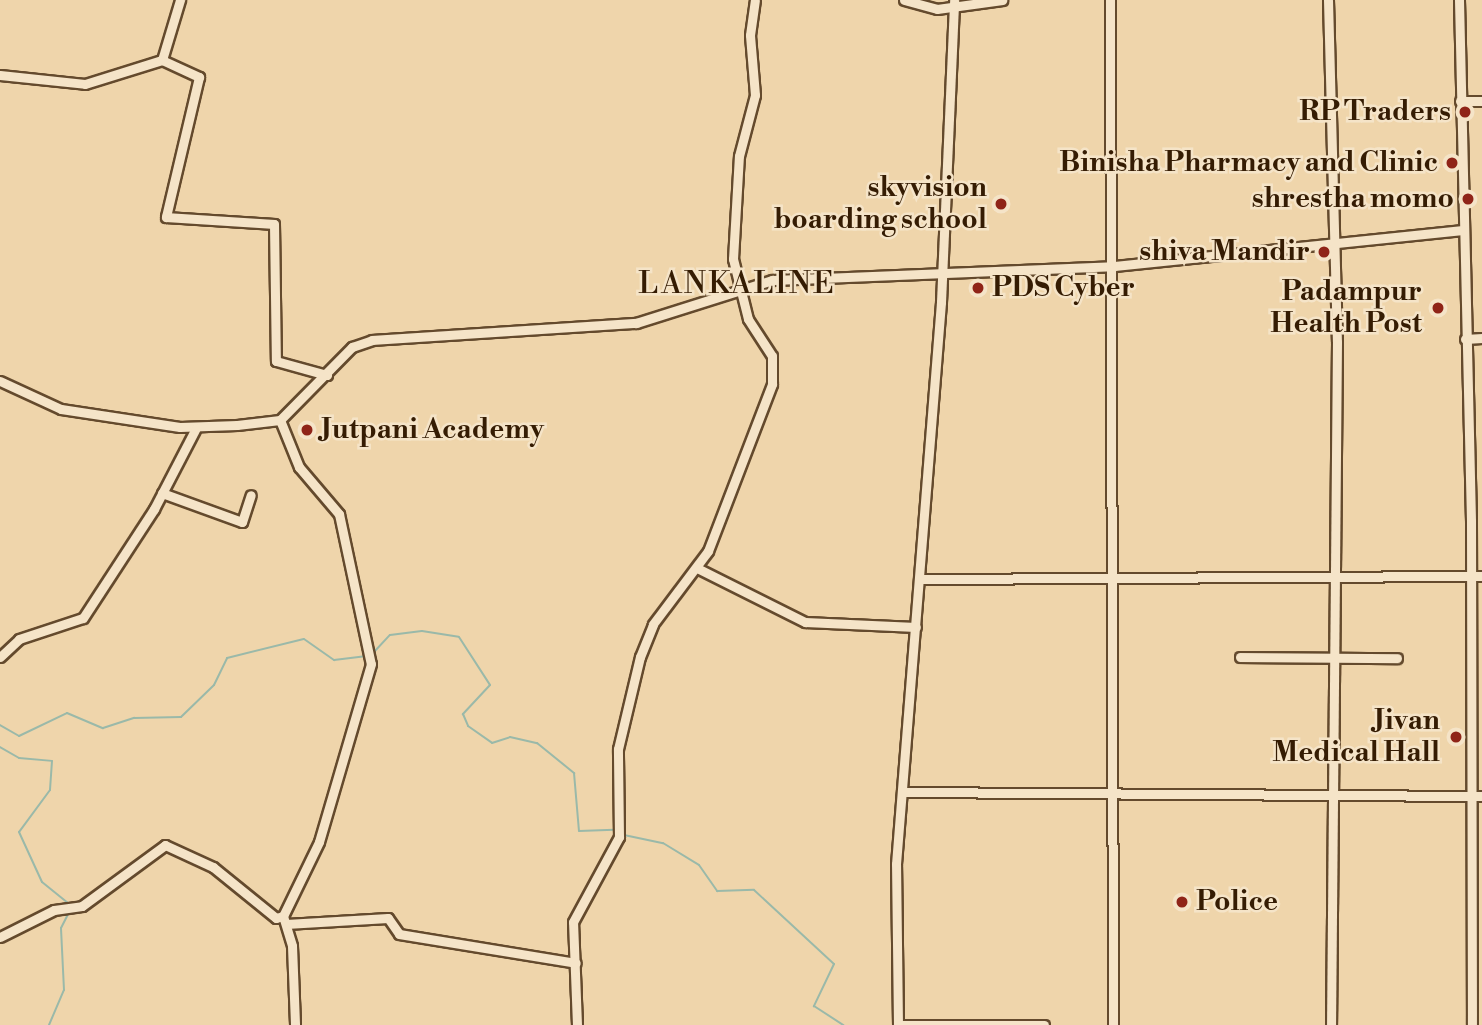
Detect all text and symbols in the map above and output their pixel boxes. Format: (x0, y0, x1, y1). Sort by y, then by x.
place label: RP Traders (1299, 95, 1451, 129)
marker: RP Traders (1457, 104, 1473, 120)
place label: Binisha Pharmacy and Clinic (1059, 146, 1438, 180)
marker: Binisha Pharmacy and Clinic (1444, 155, 1460, 171)
place label: skyvision boarding school (774, 171, 987, 237)
place label: shrestha momo (1252, 182, 1454, 216)
marker: shrestha momo (1460, 191, 1476, 207)
marker: skyvision boarding school (993, 196, 1009, 212)
place label: shiva Mandir (1139, 235, 1310, 269)
marker: shiva Mandir (1316, 244, 1332, 260)
district label: LANKALINE (639, 266, 835, 302)
place label: PDS Cyber (992, 271, 1135, 305)
place label: Padampur Health Post (1270, 275, 1422, 341)
marker: PDS Cyber (970, 280, 986, 296)
marker: Padampur Health Post (1428, 298, 1448, 318)
place label: Jutpani Academy (321, 413, 544, 447)
marker: Jutpani Academy (299, 422, 315, 438)
place label: Jivan Medical Hall (1272, 704, 1440, 770)
marker: Jivan Medical Hall (1446, 727, 1466, 747)
place label: Police (1196, 885, 1278, 919)
marker: Police (1174, 894, 1190, 910)

